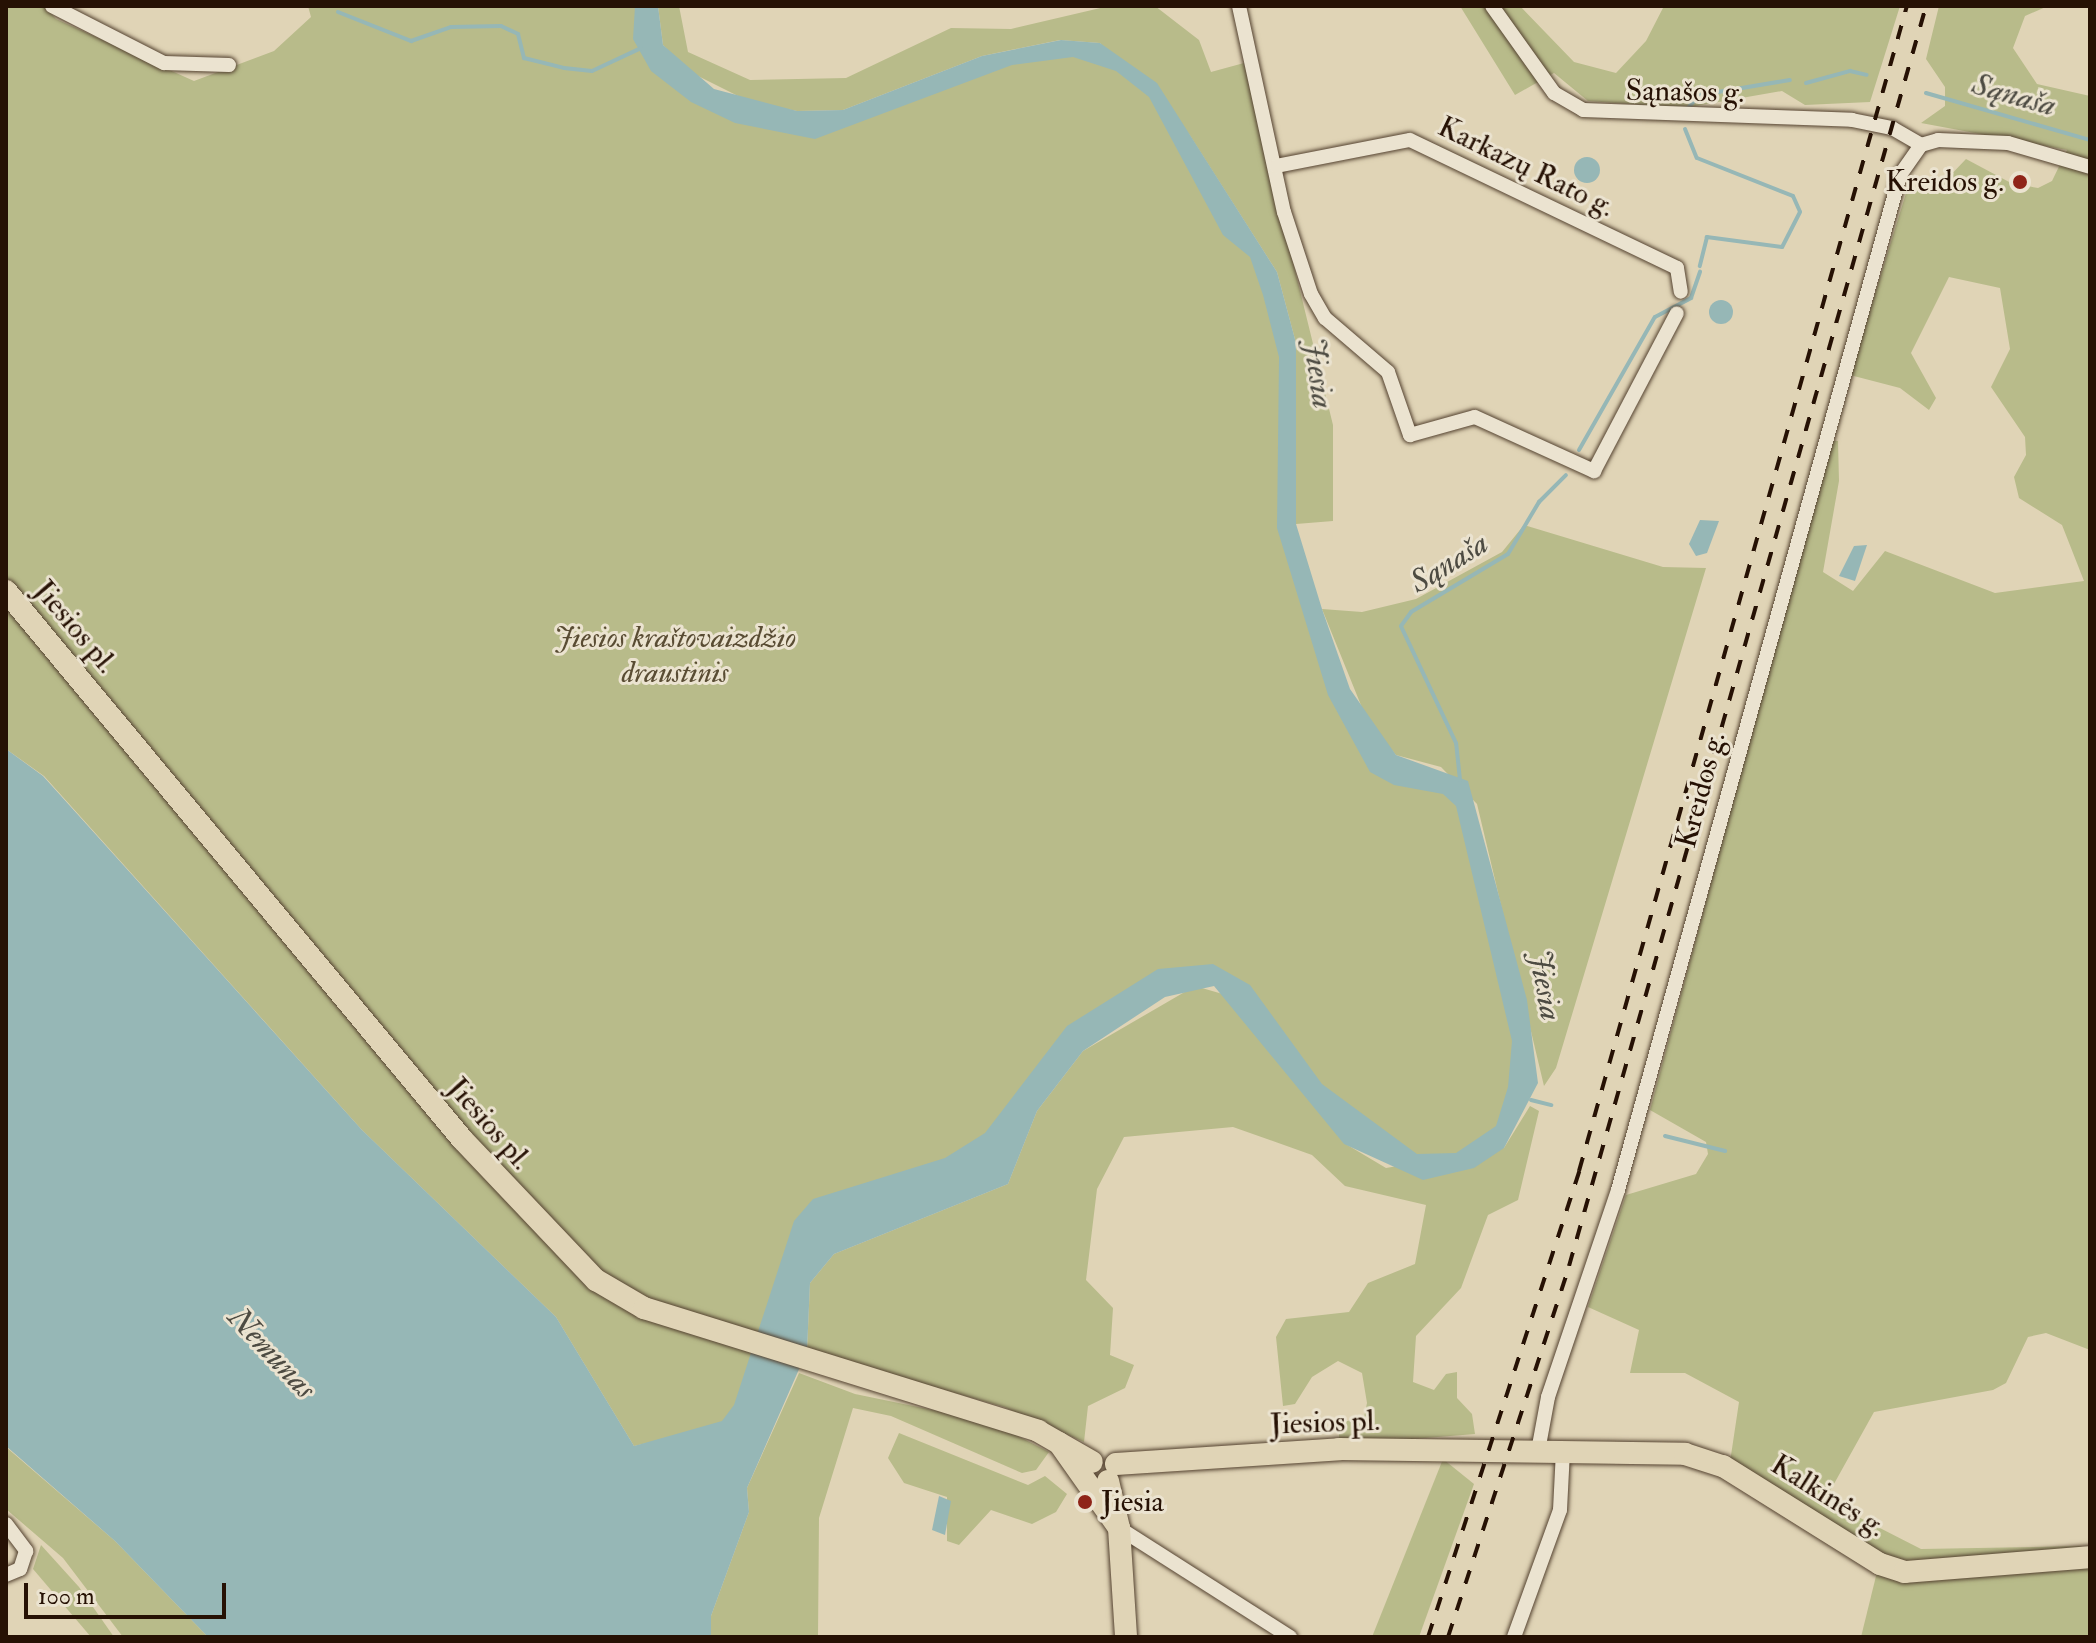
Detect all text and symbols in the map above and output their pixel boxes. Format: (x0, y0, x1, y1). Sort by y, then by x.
water label: Sąnaša (1968, 65, 2060, 125)
street label: Sąnašos g. (1625, 73, 1745, 111)
street label: Karkazų Rato g. (1432, 109, 1620, 225)
place label: Kreidos g. (1885, 164, 2004, 200)
marker: Kreidos g. (2011, 173, 2029, 191)
water label: Jiesia (1294, 335, 1342, 411)
water label: Sąnaša (1403, 524, 1495, 602)
street label: Jiesios pl. (26, 573, 124, 681)
park label: Jiesios kraštovaizdžio draustinis (554, 620, 796, 690)
street label: Kreidos g. (1668, 728, 1734, 852)
water label: Jiesia (1520, 947, 1570, 1023)
street label: Jiesios pl. (439, 1071, 539, 1177)
water label: Nemunas (220, 1299, 324, 1407)
street label: Jiesios pl. (1269, 1403, 1381, 1443)
street label: Kalkinės g. (1764, 1447, 1892, 1545)
place label: Jiesia (1101, 1484, 1164, 1520)
marker: Jiesia (1076, 1493, 1094, 1511)
scale bar (28, 1567, 230, 1617)
text: 100 m (38, 1581, 95, 1612)

